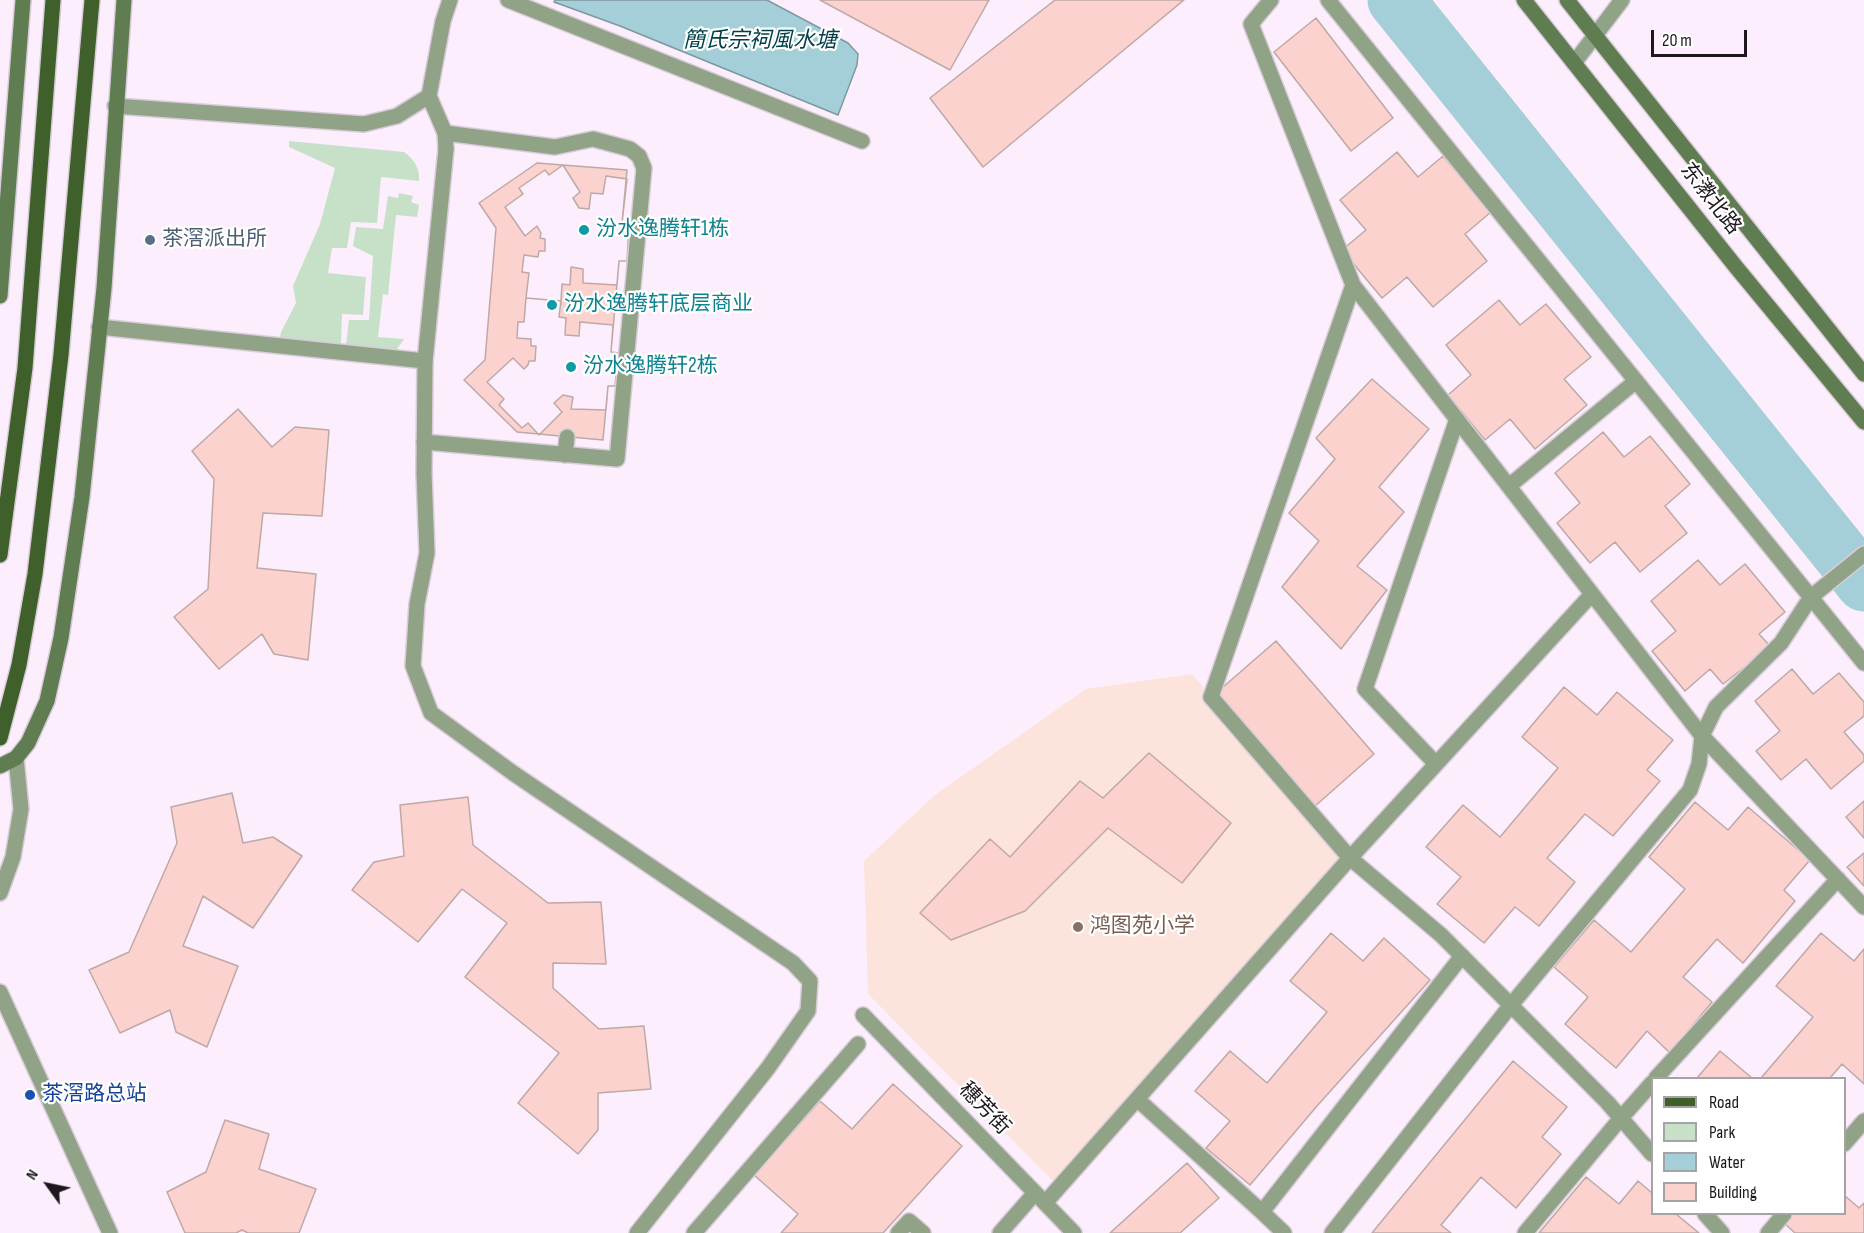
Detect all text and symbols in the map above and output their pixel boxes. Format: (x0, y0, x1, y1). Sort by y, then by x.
scale bar (1654, 18, 1750, 56)
water label: 簡氏宗祠風水塘 (683, 28, 837, 54)
text: 20 m (1662, 30, 1692, 51)
street label: 东漖北路 (1674, 158, 1746, 240)
place label: 汾水逸腾轩1栋 (596, 217, 729, 243)
marker: 汾水逸腾轩1栋 (577, 223, 591, 237)
place label: 茶滘派出所 (162, 227, 267, 253)
marker: 茶滘派出所 (143, 233, 157, 247)
place label: 汾水逸腾轩底层商业 (564, 292, 753, 318)
marker: 汾水逸腾轩底层商业 (545, 298, 559, 312)
place label: 汾水逸腾轩2栋 (583, 354, 718, 380)
marker: 汾水逸腾轩2栋 (564, 360, 578, 374)
place label: 鸿图苑小学 (1090, 914, 1195, 940)
marker: 鸿图苑小学 (1071, 920, 1085, 934)
legend (1651, 1077, 1846, 1215)
street label: 穗芳街 (953, 1078, 1015, 1140)
place label: 茶滘路总站 (42, 1082, 147, 1108)
marker: 茶滘路总站 (23, 1088, 37, 1102)
text: Road (1709, 1092, 1739, 1113)
text: Park (1709, 1122, 1735, 1143)
text: Water (1709, 1152, 1745, 1173)
north arrow (18, 1155, 78, 1215)
text: N (22, 1166, 43, 1184)
text: Building (1709, 1182, 1757, 1203)

